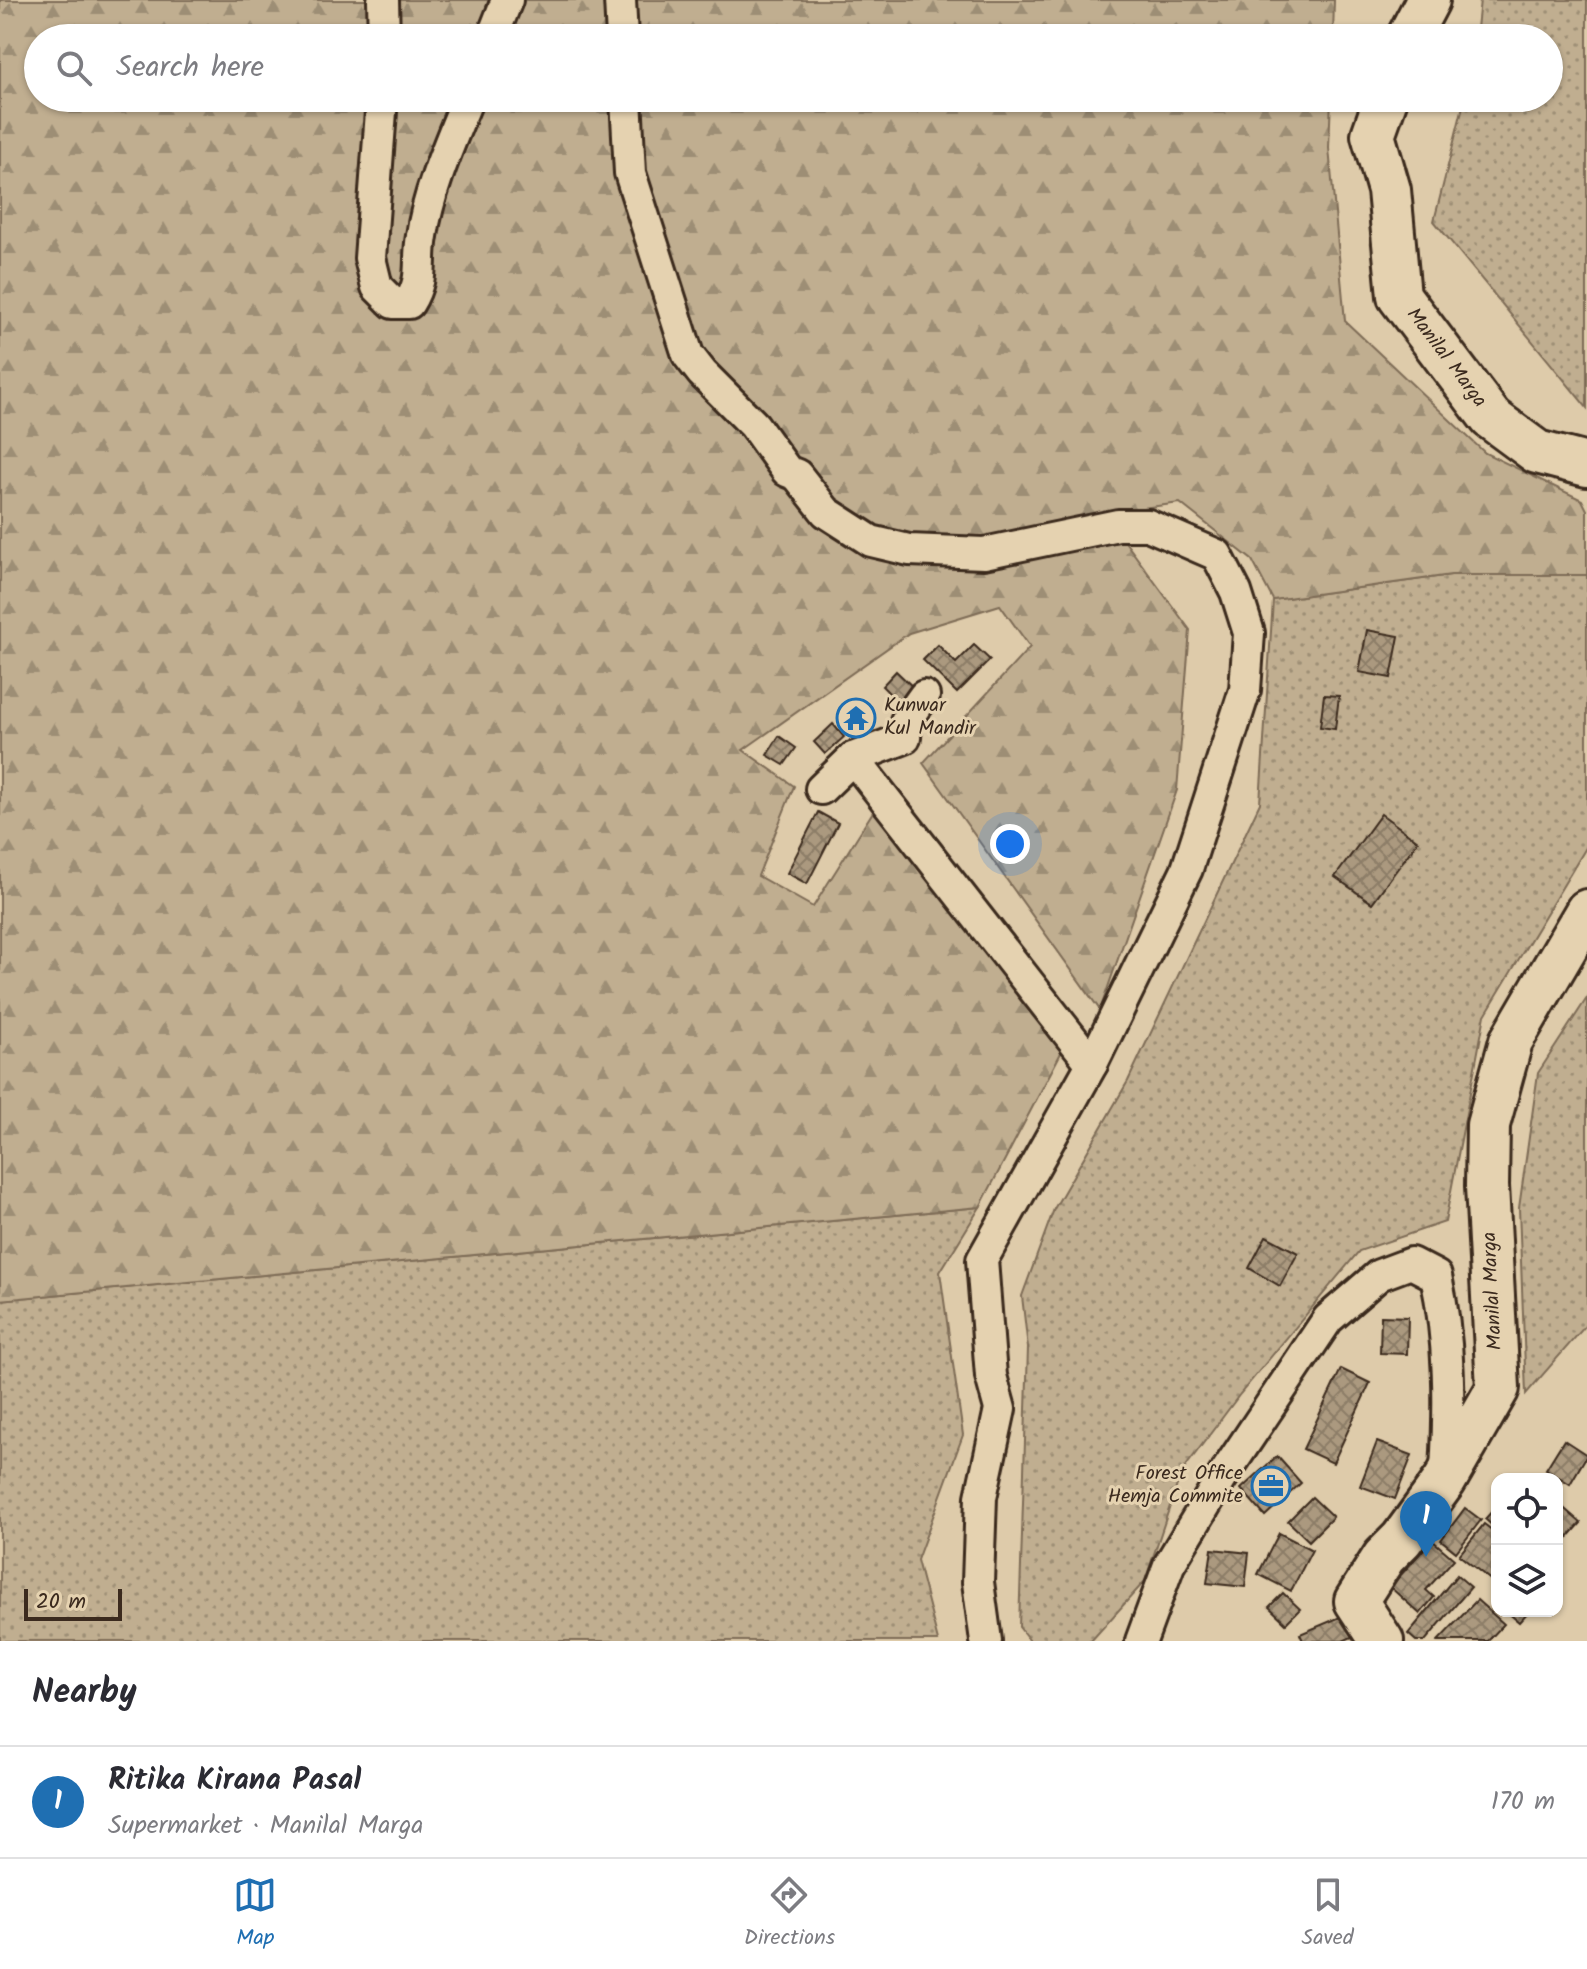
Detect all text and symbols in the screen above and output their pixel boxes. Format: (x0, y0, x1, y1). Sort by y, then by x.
search box (24, 24, 1563, 112)
text: Search here (116, 44, 264, 92)
icon: search (52, 46, 96, 90)
street label: Manilal Marga (1398, 301, 1494, 415)
place label: Kunwar Kul Mandir (884, 690, 977, 745)
temple icon: Kunwar Kul Mandir (835, 697, 877, 739)
your location (990, 824, 1030, 864)
street label: Manilal Marga (1474, 1231, 1512, 1351)
place label: Forest Office Hemja Commite (1108, 1458, 1243, 1513)
office icon: Forest Office Hemja Commite (1250, 1465, 1292, 1507)
map controls (1491, 1473, 1563, 1617)
button: locate (1491, 1473, 1563, 1545)
pin: 1 (1400, 1491, 1452, 1557)
button: layers (1491, 1545, 1563, 1617)
scale bar (24, 1585, 122, 1621)
text: 20 m (36, 1585, 86, 1620)
text: Nearby (32, 1666, 137, 1720)
text: Ritika Kirana Pasal (108, 1757, 361, 1805)
text: 1 (54, 1781, 62, 1823)
text: 170 m (1491, 1781, 1555, 1823)
text: Supermarket · Manilal Marga (108, 1805, 423, 1847)
tab: Map (233, 1873, 277, 1956)
tab: Directions (744, 1873, 835, 1956)
tab: Saved (1302, 1873, 1354, 1956)

